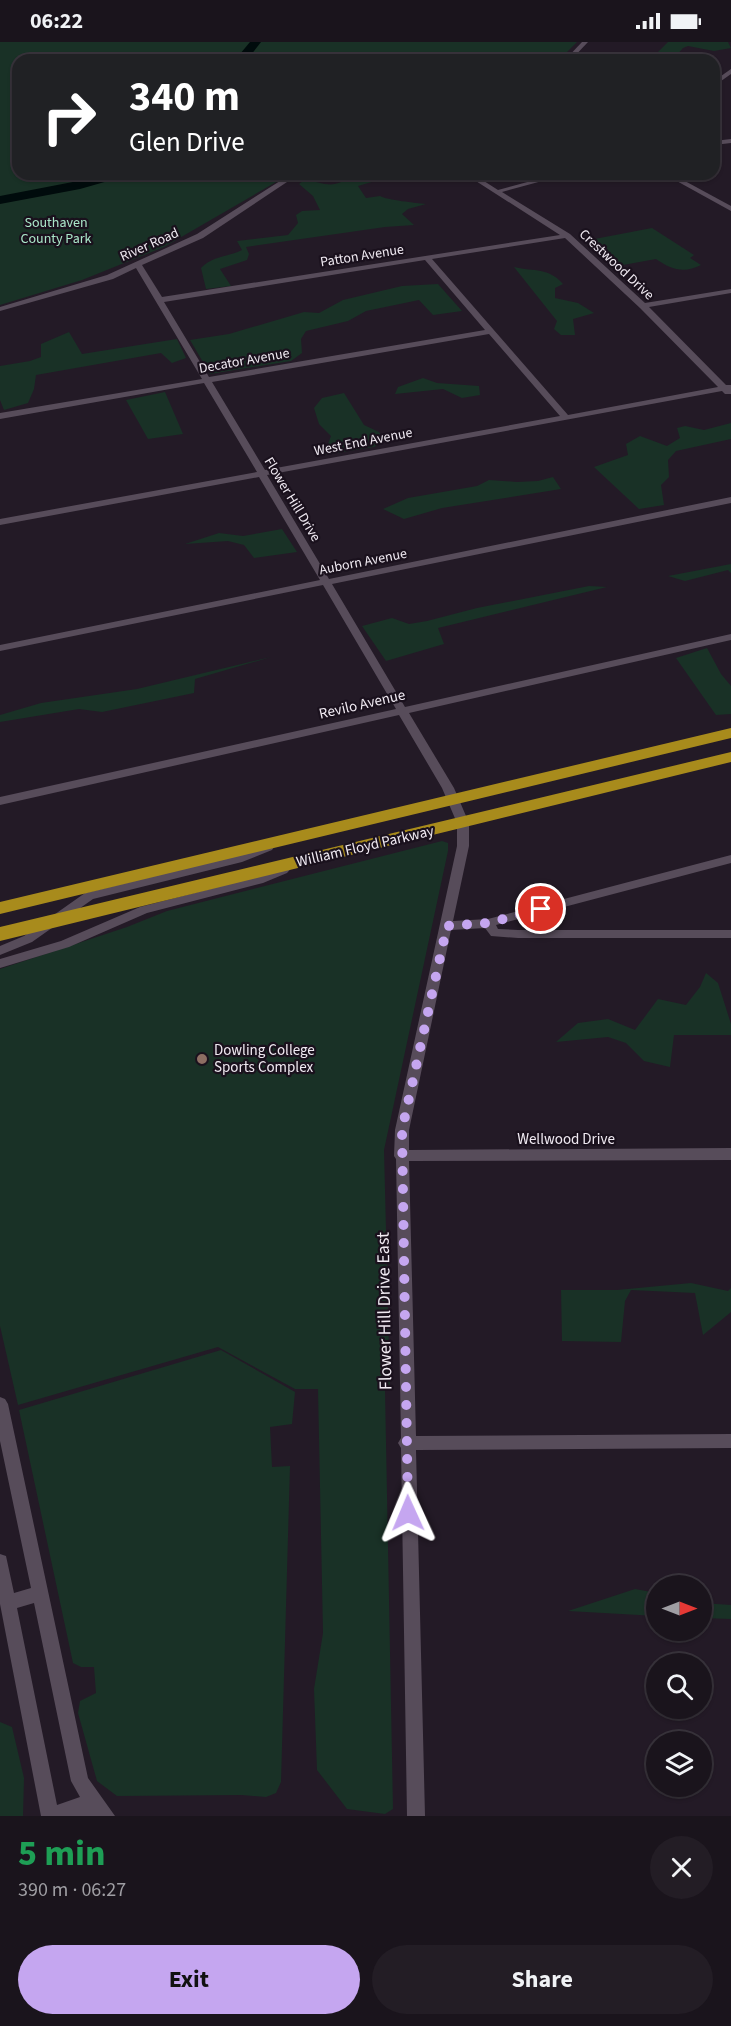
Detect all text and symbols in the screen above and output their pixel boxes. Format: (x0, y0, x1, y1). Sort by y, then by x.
text: 06:22 (30, 5, 83, 37)
text: 340 m (129, 67, 240, 127)
icon: right (30, 78, 108, 156)
text: Glen Drive (129, 123, 245, 162)
park label: Southaven County Park (20, 213, 92, 249)
street label: River Road (117, 223, 182, 267)
street label: Crestwood Drive (574, 225, 658, 305)
street label: Patton Avenue (319, 240, 405, 272)
street label: Decator Avenue (197, 343, 291, 379)
street label: West End Avenue (312, 423, 414, 461)
street label: Flower Hill Drive (259, 453, 325, 546)
street label: Auborn Avenue (318, 544, 409, 580)
street label: Revilo Avenue (317, 684, 407, 725)
street label: William Floyd Parkway (294, 820, 436, 873)
pin (515, 883, 566, 934)
icon: arrive (524, 892, 557, 925)
place label: Dowling College Sports Complex (214, 1040, 315, 1078)
marker: Dowling College Sports Complex (195, 1052, 209, 1066)
street label: Wellwood Drive (517, 1129, 615, 1150)
street label: Flower Hill Drive East (371, 1232, 398, 1390)
position arrow (376, 1481, 440, 1545)
north arrow (646, 1575, 712, 1641)
map controls (646, 1575, 712, 1797)
button: search (646, 1653, 712, 1719)
button: layers (646, 1731, 712, 1797)
text: 5 min (18, 1828, 106, 1879)
button: close (650, 1836, 713, 1899)
text: 390 m · 06:27 (18, 1876, 126, 1904)
button: Exit (18, 1945, 360, 2014)
button: Share (372, 1945, 713, 2014)

